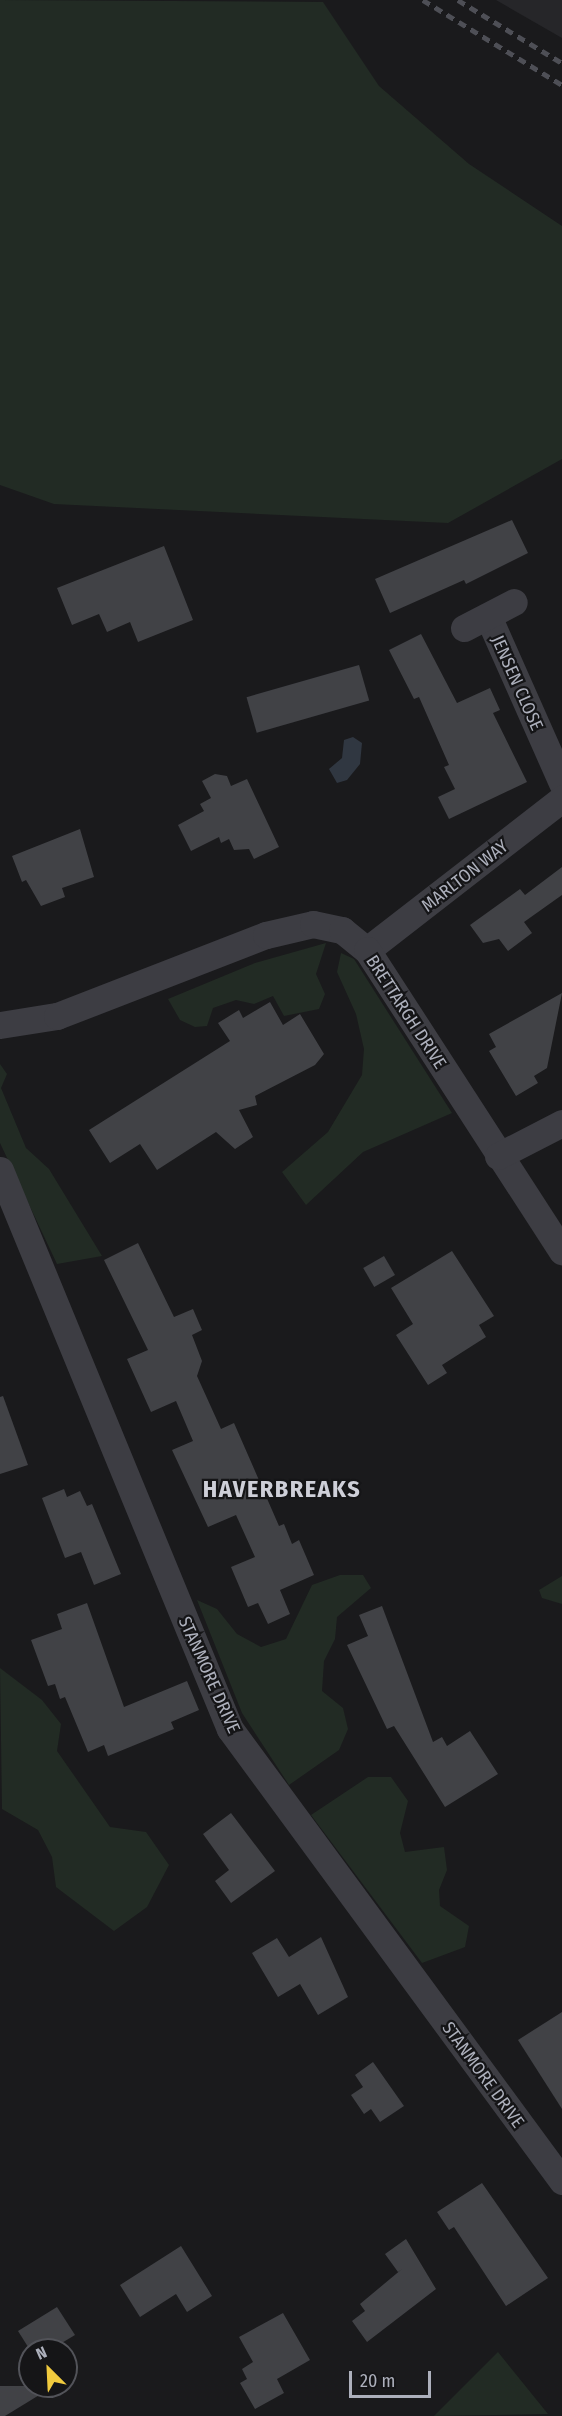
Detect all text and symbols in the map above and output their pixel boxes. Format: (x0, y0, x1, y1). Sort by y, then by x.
street label: JENSEN CLOSE (486, 632, 548, 734)
street label: MARLTON WAY (417, 836, 513, 916)
street label: BRETTARGH DRIVE (361, 951, 451, 1073)
district label: HAVERBREAKS (203, 1476, 361, 1504)
street label: STANMORE DRIVE (174, 1613, 244, 1737)
street label: STANMORE DRIVE (437, 2018, 529, 2132)
north arrow (18, 2338, 78, 2398)
text: N (33, 2342, 50, 2364)
scale bar (352, 2359, 434, 2397)
text: 20 m (360, 2370, 395, 2392)

